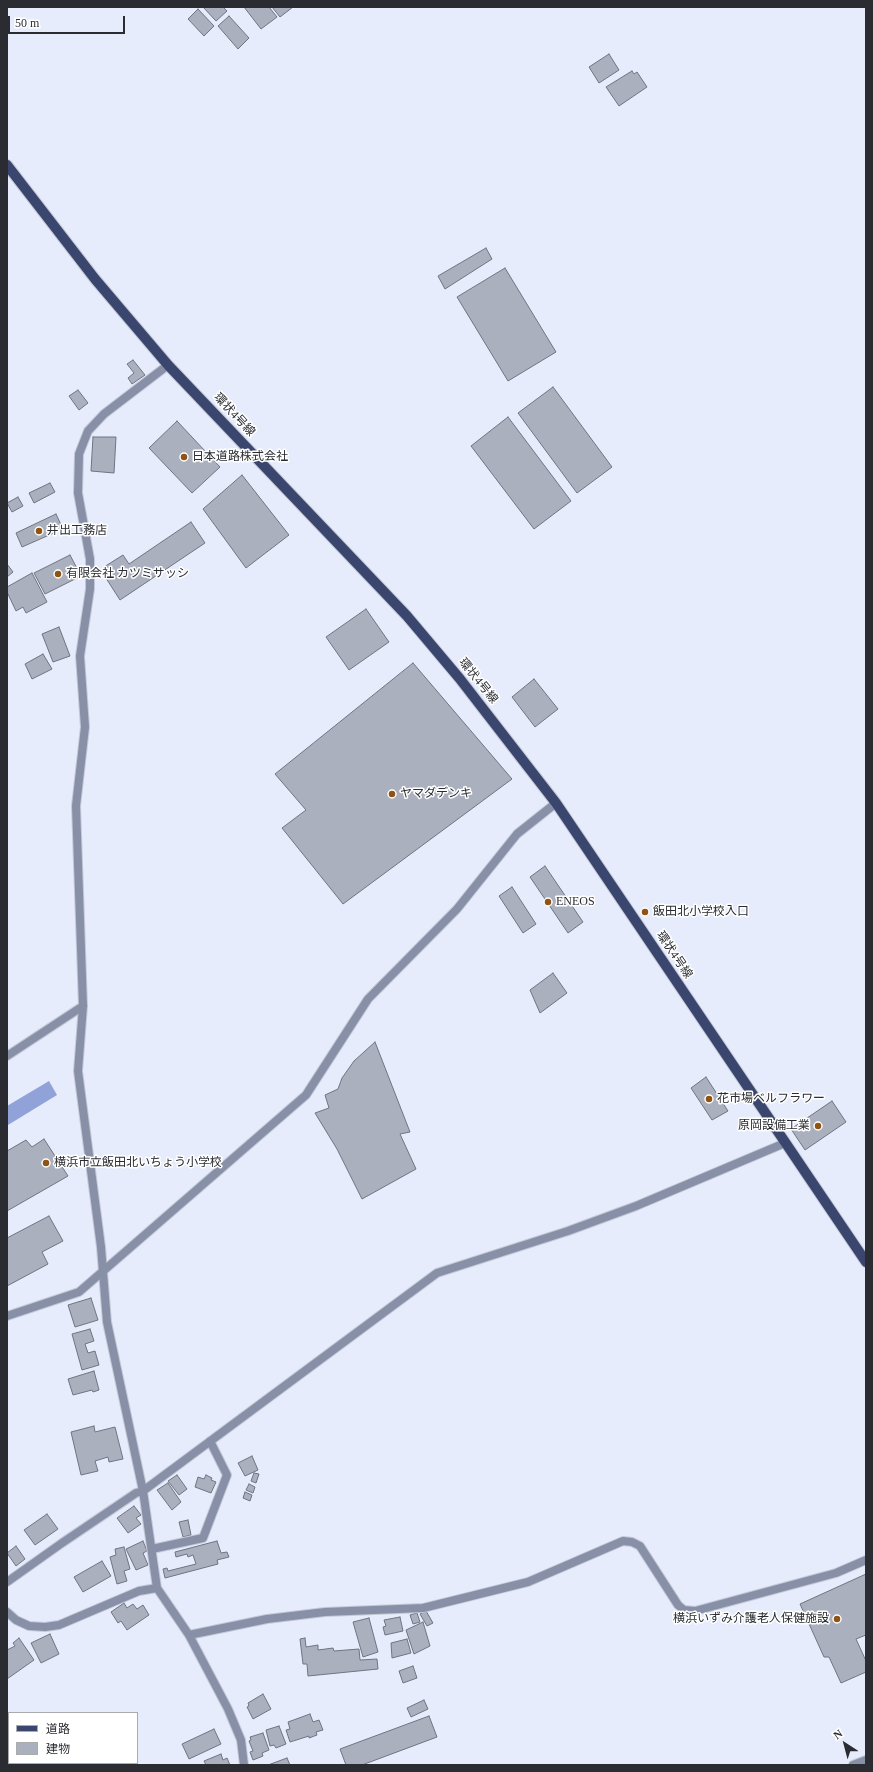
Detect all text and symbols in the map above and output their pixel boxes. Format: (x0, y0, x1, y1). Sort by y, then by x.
scale bar (10, 8, 127, 34)
text: 50 m (15, 16, 39, 30)
street label: 環状4号線 (210, 390, 258, 440)
place label: 日本道路株式会社 (192, 450, 288, 464)
marker: 日本道路株式会社 (179, 452, 189, 462)
place label: 井出工務店 (47, 524, 107, 538)
marker: 井出工務店 (34, 526, 44, 536)
place label: 有限会社 カツミサッシ (66, 567, 189, 581)
marker: 有限会社 カツミサッシ (53, 569, 63, 579)
street label: 環状4号線 (455, 655, 501, 707)
place label: ヤマダデンキ (400, 787, 472, 801)
marker: ヤマダデンキ (387, 789, 397, 799)
place label: ENEOS (556, 895, 595, 909)
marker: ENEOS (543, 897, 553, 907)
place label: 飯田北小学校入口 (653, 905, 749, 919)
marker: 飯田北小学校入口 (640, 907, 650, 917)
street label: 環状4号線 (653, 929, 695, 981)
place label: 花市場ベルフラワー (717, 1092, 825, 1106)
marker: 花市場ベルフラワー (704, 1094, 714, 1104)
place label: 原岡設備工業 (738, 1119, 810, 1133)
marker: 原岡設備工業 (813, 1121, 823, 1131)
place label: 横浜市立飯田北いちょう小学校 (54, 1156, 222, 1170)
marker: 横浜市立飯田北いちょう小学校 (41, 1158, 51, 1168)
place label: 横浜いずみ介護老人保健施設 (673, 1612, 829, 1626)
marker: 横浜いずみ介護老人保健施設 (832, 1614, 842, 1624)
legend (8, 1712, 138, 1764)
text: 道路 (46, 1722, 70, 1736)
north arrow (825, 1724, 865, 1764)
text: N (831, 1727, 845, 1741)
text: 建物 (46, 1742, 70, 1756)

